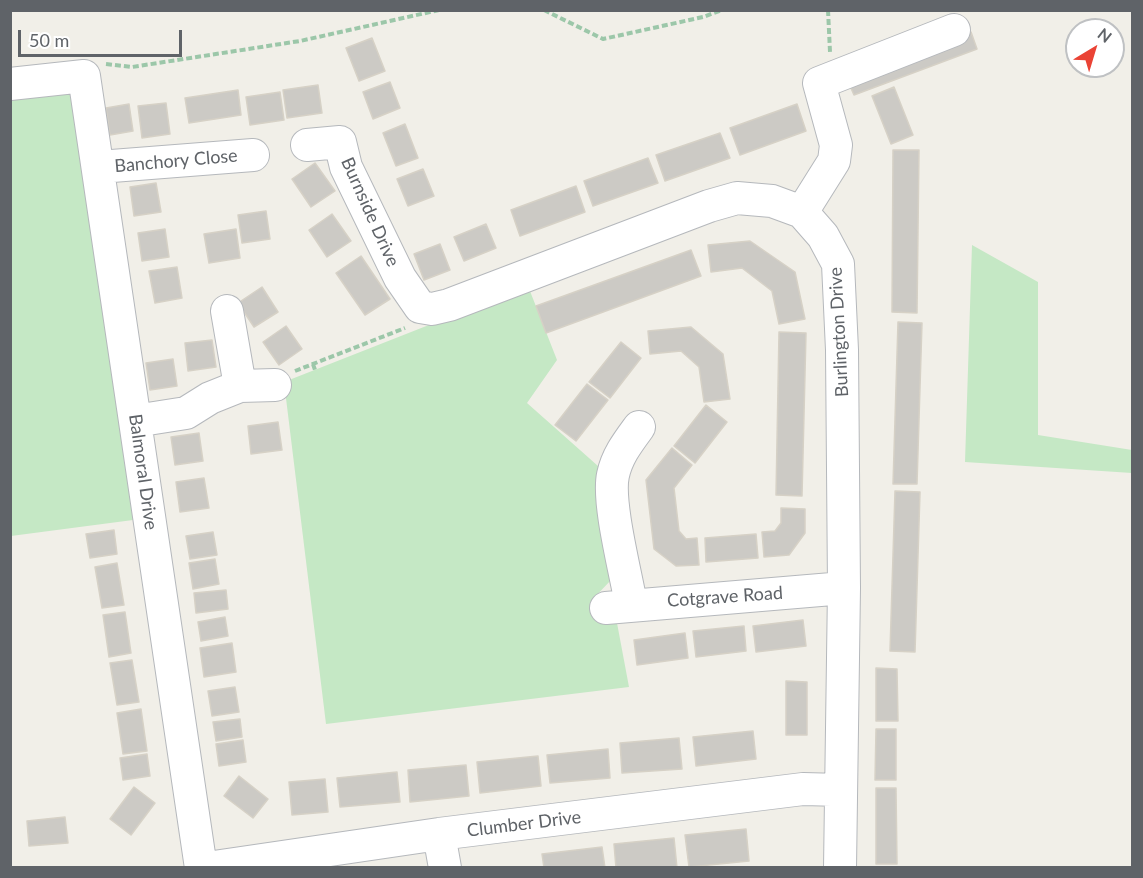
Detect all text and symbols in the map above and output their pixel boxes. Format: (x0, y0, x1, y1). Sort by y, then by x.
scale bar (21, 18, 184, 56)
north arrow (1065, 18, 1125, 78)
text: N (1094, 24, 1116, 46)
text: 50 m (29, 29, 69, 51)
street label: Banchory Close (114, 145, 238, 177)
street label: Burnside Drive (336, 154, 404, 270)
street label: Burlington Drive (825, 266, 853, 398)
street label: Balmoral Drive (124, 413, 162, 531)
street label: Cotgrave Road (666, 582, 784, 612)
street label: Clumber Drive (466, 806, 582, 842)

